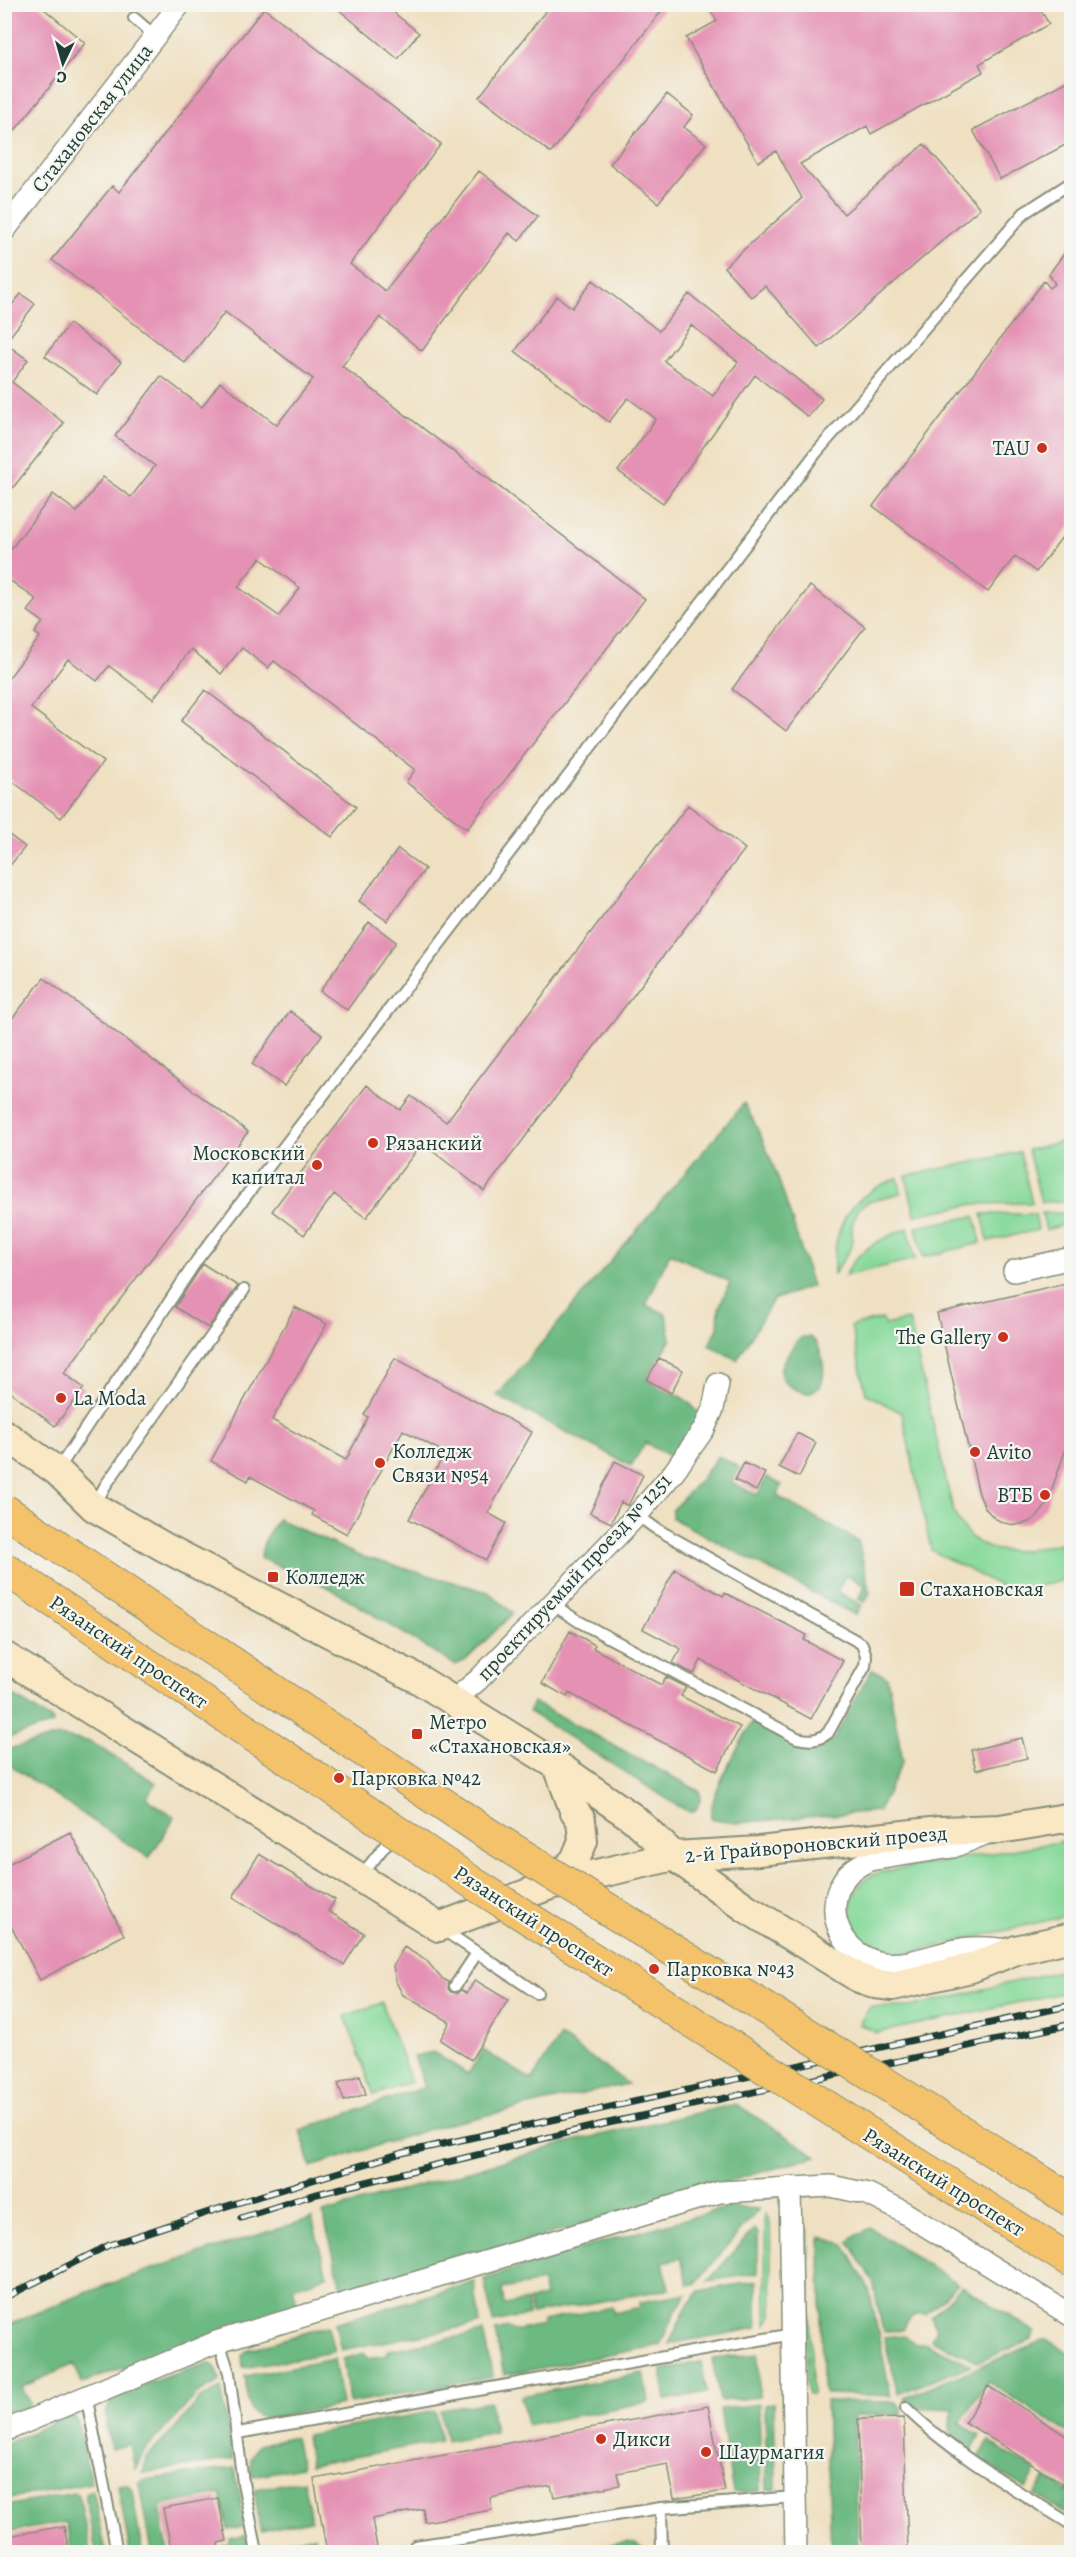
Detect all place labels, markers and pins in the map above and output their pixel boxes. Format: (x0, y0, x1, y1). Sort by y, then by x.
place label: TAU (993, 434, 1030, 462)
marker: TAU (1035, 441, 1049, 455)
place label: Рязанский (385, 1129, 482, 1157)
marker: Рязанский (366, 1136, 380, 1150)
place label: Московский капитал (192, 1139, 305, 1191)
marker: Московский капитал (310, 1158, 324, 1172)
place label: The Gallery (896, 1323, 992, 1351)
marker: The Gallery (996, 1330, 1010, 1344)
place label: La Moda (73, 1384, 147, 1412)
marker: La Moda (54, 1391, 68, 1405)
place label: Колледж Связи №54 (392, 1437, 489, 1489)
place label: Avito (986, 1438, 1032, 1466)
marker: Avito (968, 1445, 982, 1459)
marker: Колледж Связи №54 (373, 1456, 387, 1470)
place label: ВТБ (997, 1481, 1033, 1509)
marker: ВТБ (1038, 1488, 1052, 1502)
place label: Колледж (285, 1563, 365, 1591)
marker: Колледж (266, 1570, 280, 1584)
place label: Стахановская (920, 1575, 1044, 1603)
marker: Стахановская (898, 1580, 916, 1598)
place label: Метро «Стахановская» (429, 1708, 571, 1760)
marker: Метро «Стахановская» (410, 1727, 424, 1741)
place label: Парковка №42 (351, 1764, 481, 1792)
marker: Парковка №42 (332, 1771, 346, 1785)
place label: Парковка №43 (666, 1955, 795, 1983)
marker: Парковка №43 (647, 1962, 661, 1976)
place label: Дикси (613, 2425, 671, 2453)
marker: Дикси (594, 2432, 608, 2446)
place label: Шаурмагия (718, 2438, 825, 2466)
marker: Шаурмагия (699, 2445, 713, 2459)

